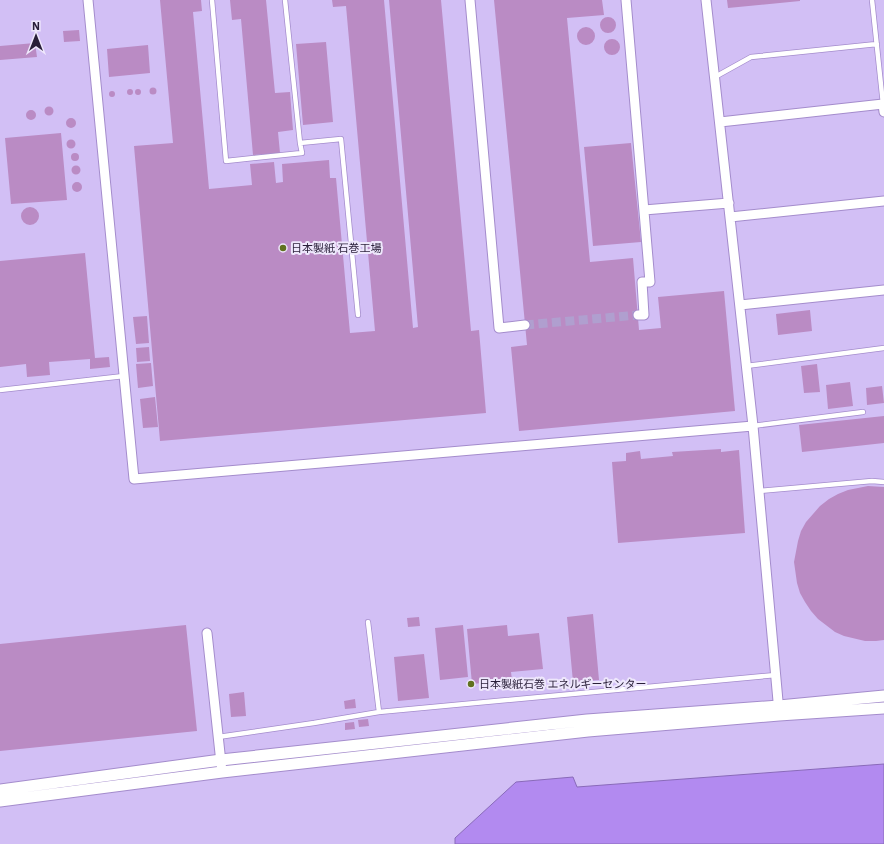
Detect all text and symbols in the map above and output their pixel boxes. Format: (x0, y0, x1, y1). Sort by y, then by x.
north arrow (16, 16, 56, 56)
text: N (32, 19, 40, 33)
place label: 日本製紙 石巻工場 (291, 241, 382, 255)
marker: 日本製紙 石巻工場 (278, 243, 288, 253)
place label: 日本製紙石巻 エネルギーセンター (479, 677, 647, 691)
marker: 日本製紙石巻 エネルギーセンター (466, 679, 476, 689)

